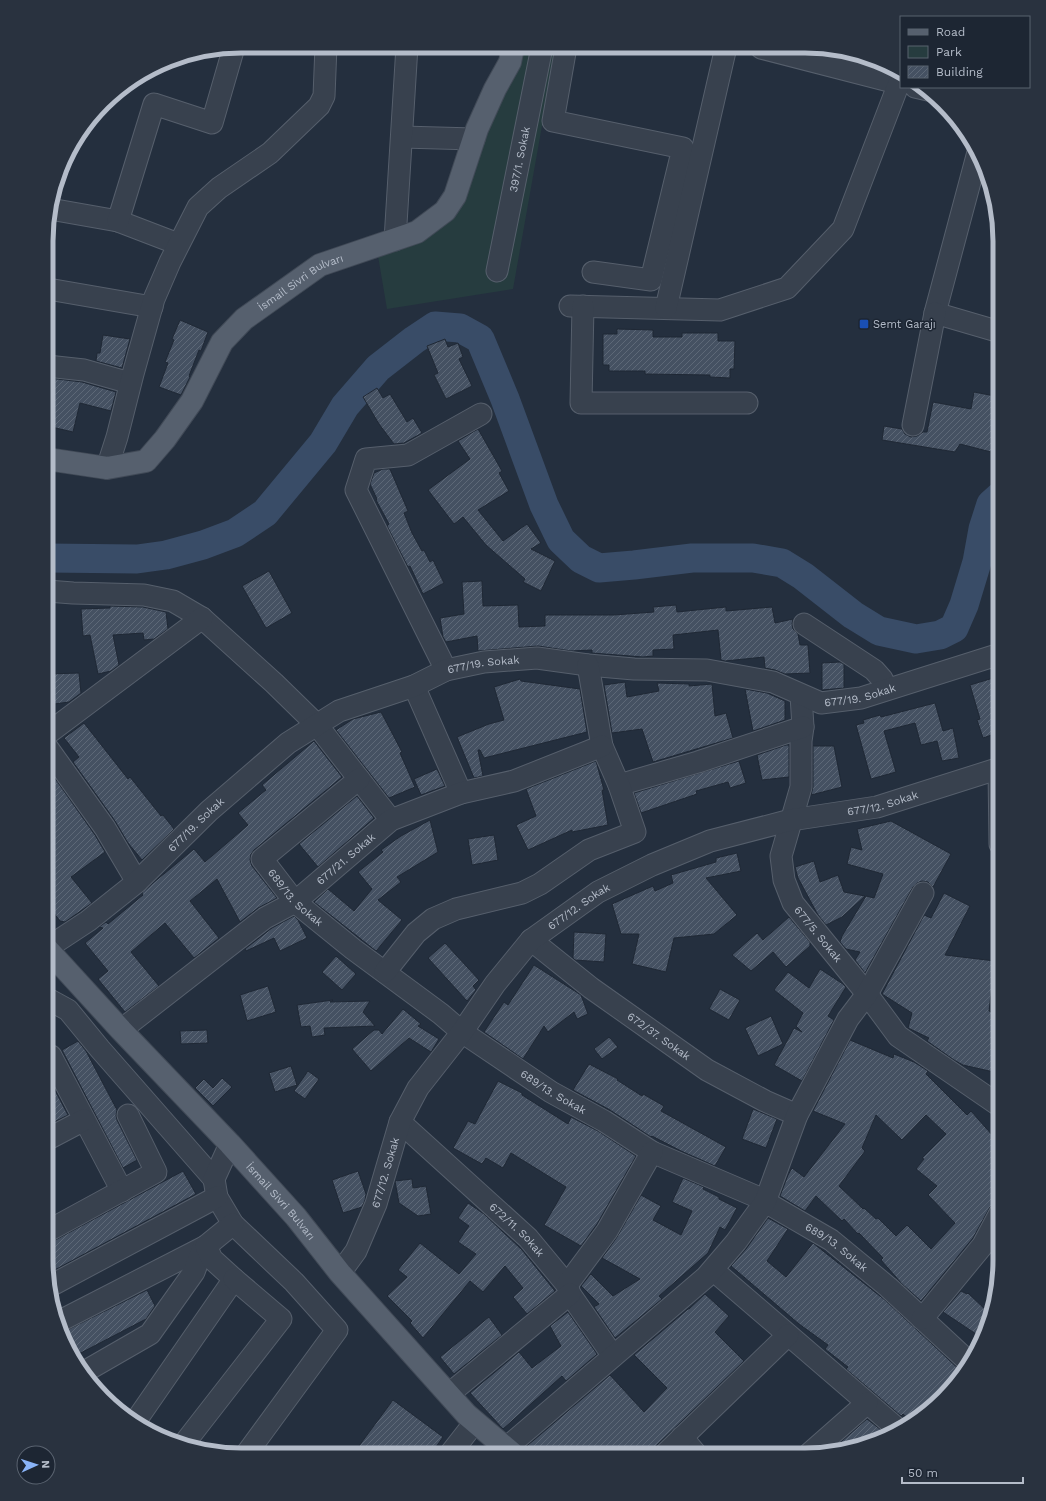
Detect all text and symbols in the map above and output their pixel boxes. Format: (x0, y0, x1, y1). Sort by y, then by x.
legend (900, 16, 1030, 88)
text: Road (936, 25, 965, 39)
text: Park (936, 45, 962, 59)
text: Building (936, 65, 983, 79)
street label: 397/1. Sokak (507, 125, 533, 193)
street label: İsmail Sivri Bulvarı (255, 252, 345, 314)
marker: Semt Garajı (858, 318, 870, 330)
place label: Semt Garajı (873, 318, 936, 331)
street label: 677/19. Sokak (446, 653, 520, 677)
street label: 677/19. Sokak (823, 681, 897, 710)
street label: 677/12. Sokak (846, 788, 920, 818)
street label: 677/19. Sokak (165, 795, 227, 855)
street label: 677/21. Sokak (314, 831, 378, 888)
street label: 689/13. Sokak (265, 866, 325, 929)
street label: 677/12. Sokak (545, 881, 612, 933)
street label: 677/5. Sokak (791, 904, 845, 965)
street label: 672/37. Sokak (625, 1010, 693, 1063)
street label: 689/13. Sokak (518, 1067, 588, 1117)
street label: 677/12. Sokak (369, 1136, 402, 1210)
street label: İsmail Sivri Bulvarı (243, 1160, 318, 1243)
street label: 672/11. Sokak (487, 1200, 547, 1259)
street label: 689/13. Sokak (803, 1220, 870, 1275)
north arrow (16, 1445, 56, 1485)
scale bar (902, 1459, 1023, 1485)
text: N (39, 1460, 52, 1469)
text: 50 m (908, 1466, 938, 1480)

